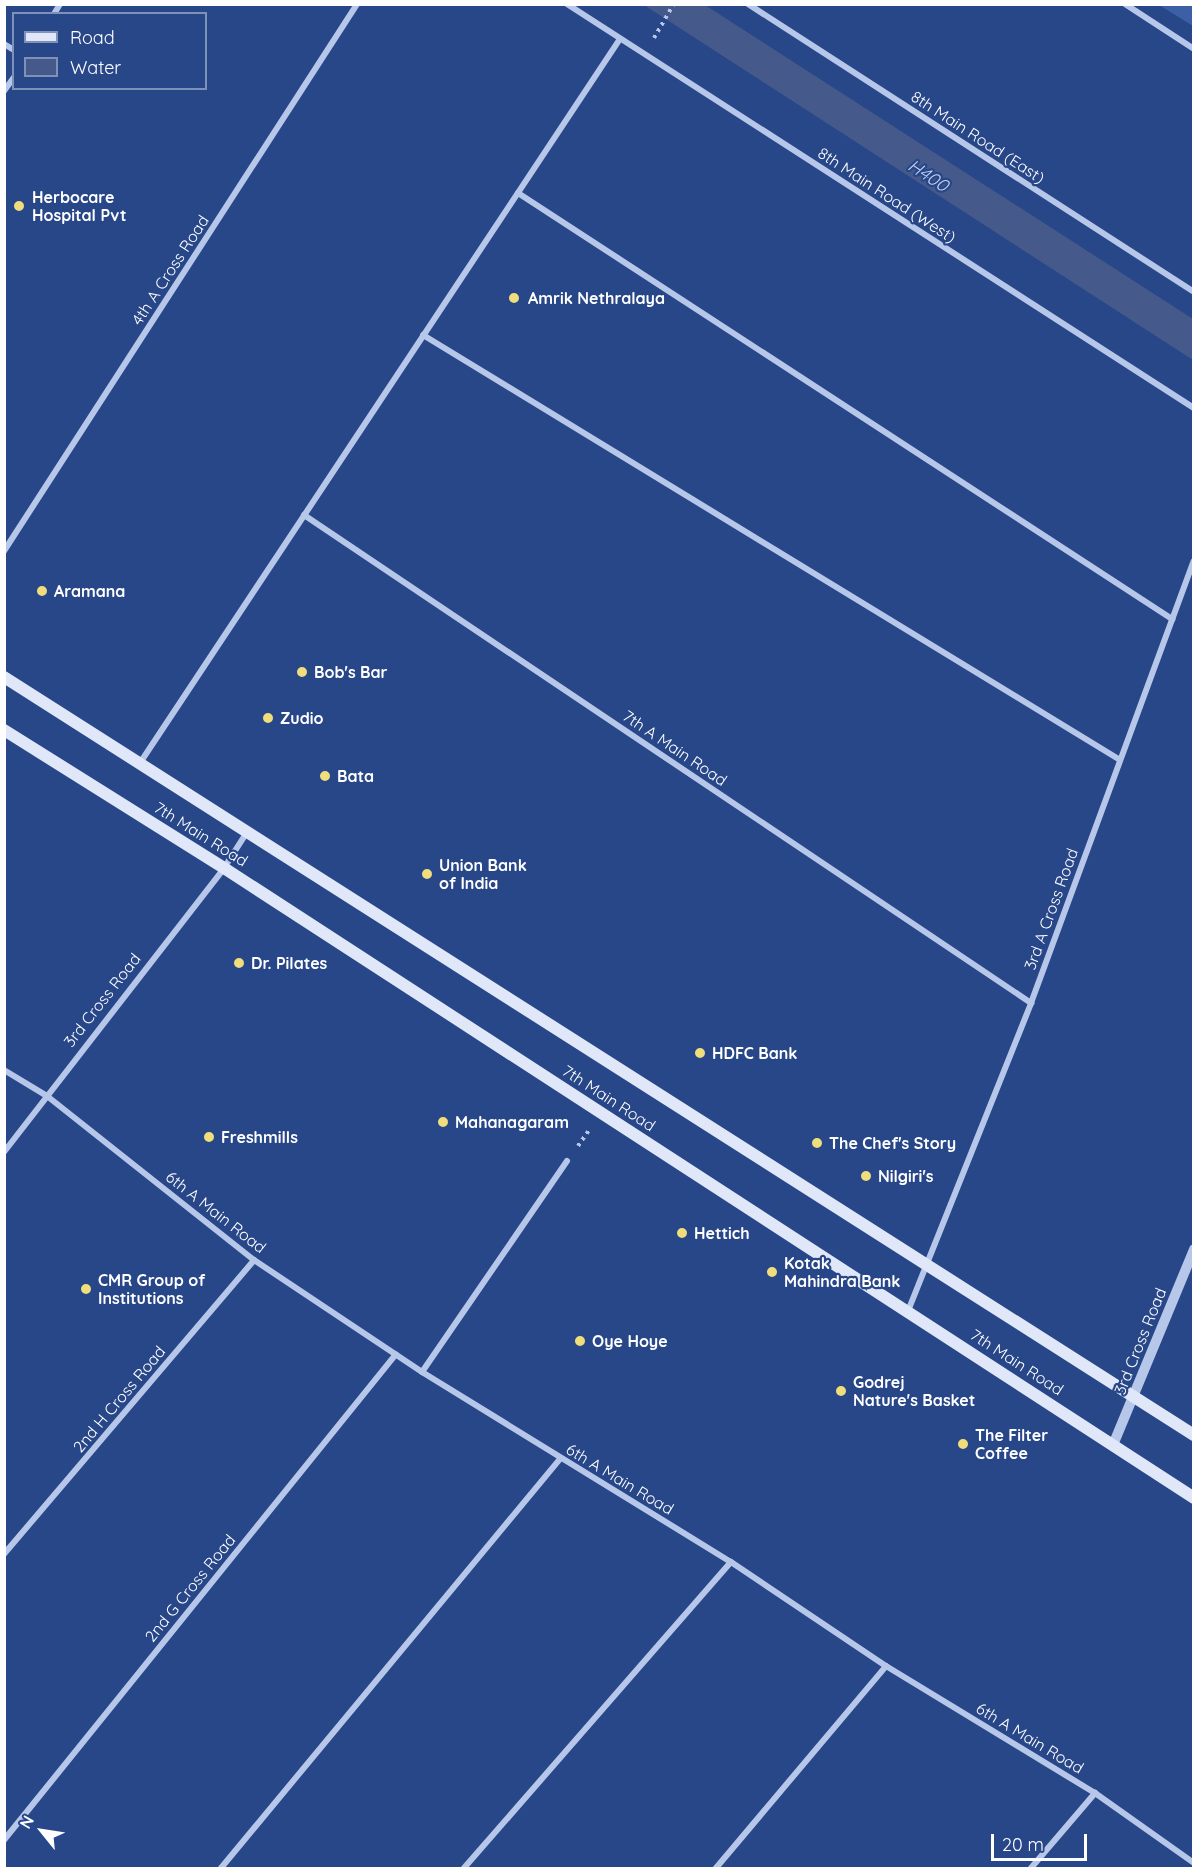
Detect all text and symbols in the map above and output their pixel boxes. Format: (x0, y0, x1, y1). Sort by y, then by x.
legend (12, 12, 207, 90)
text: Road (70, 26, 115, 49)
text: Water (70, 56, 121, 79)
street label: 8th Main Road (East) (908, 87, 1048, 187)
street label: 8th Main Road (West) (814, 143, 960, 247)
water label: H400 (904, 155, 952, 197)
place label: Herbocare Hospital Pvt (32, 187, 127, 225)
marker: Herbocare Hospital Pvt (10, 197, 28, 215)
street label: 4th A Cross Road (127, 212, 213, 328)
place label: Amrik Nethralaya (528, 288, 665, 308)
marker: Amrik Nethralaya (505, 289, 523, 307)
place label: Aramana (54, 581, 125, 601)
marker: Aramana (35, 584, 49, 598)
place label: Bob's Bar (314, 662, 388, 682)
marker: Bob's Bar (295, 665, 309, 679)
street label: 7th A Main Road (619, 706, 731, 790)
place label: Zudio (280, 708, 323, 728)
marker: Zudio (261, 711, 275, 725)
place label: Bata (337, 766, 374, 786)
marker: Bata (318, 769, 332, 783)
street label: 7th Main Road (151, 798, 251, 870)
street label: 3rd A Cross Road (1020, 846, 1082, 972)
place label: Union Bank of India (439, 855, 527, 893)
marker: Union Bank of India (420, 867, 434, 881)
street label: 3rd Cross Road (60, 949, 144, 1051)
place label: Dr. Pilates (251, 953, 327, 973)
marker: Dr. Pilates (232, 956, 246, 970)
place label: HDFC Bank (712, 1043, 797, 1063)
marker: HDFC Bank (693, 1046, 707, 1060)
street label: 7th Main Road (559, 1061, 659, 1135)
place label: Mahanagaram (455, 1112, 569, 1132)
marker: Mahanagaram (436, 1115, 450, 1129)
place label: Freshmills (221, 1127, 298, 1147)
marker: Freshmills (202, 1130, 216, 1144)
place label: The Chef's Story (829, 1133, 956, 1153)
marker: The Chef's Story (810, 1136, 824, 1150)
place label: Nilgiri's (878, 1166, 934, 1186)
street label: 6th A Main Road (162, 1167, 270, 1257)
marker: Nilgiri's (859, 1169, 873, 1183)
place label: Hettich (694, 1223, 750, 1243)
marker: Hettich (675, 1226, 689, 1240)
place label: Kotak Mahindra Bank (784, 1253, 900, 1291)
marker: Kotak Mahindra Bank (765, 1265, 779, 1279)
place label: CMR Group of Institutions (98, 1270, 205, 1308)
marker: CMR Group of Institutions (79, 1282, 93, 1296)
street label: 3rd Cross Road (1110, 1285, 1170, 1397)
street label: 7th Main Road (967, 1325, 1067, 1399)
place label: Oye Hoye (592, 1331, 668, 1351)
marker: Oye Hoye (573, 1334, 587, 1348)
street label: 2nd H Cross Road (69, 1342, 169, 1456)
place label: Godrej Nature's Basket (853, 1372, 975, 1410)
marker: Godrej Nature's Basket (834, 1384, 848, 1398)
place label: The Filter Coffee (975, 1425, 1048, 1463)
marker: The Filter Coffee (956, 1437, 970, 1451)
street label: 6th A Main Road (563, 1439, 677, 1519)
street label: 2nd G Cross Road (141, 1530, 239, 1646)
street label: 6th A Main Road (973, 1698, 1087, 1778)
north arrow (12, 1801, 72, 1861)
text: N (15, 1812, 38, 1832)
scale bar (994, 1822, 1090, 1860)
text: 20 m (1002, 1833, 1044, 1856)

